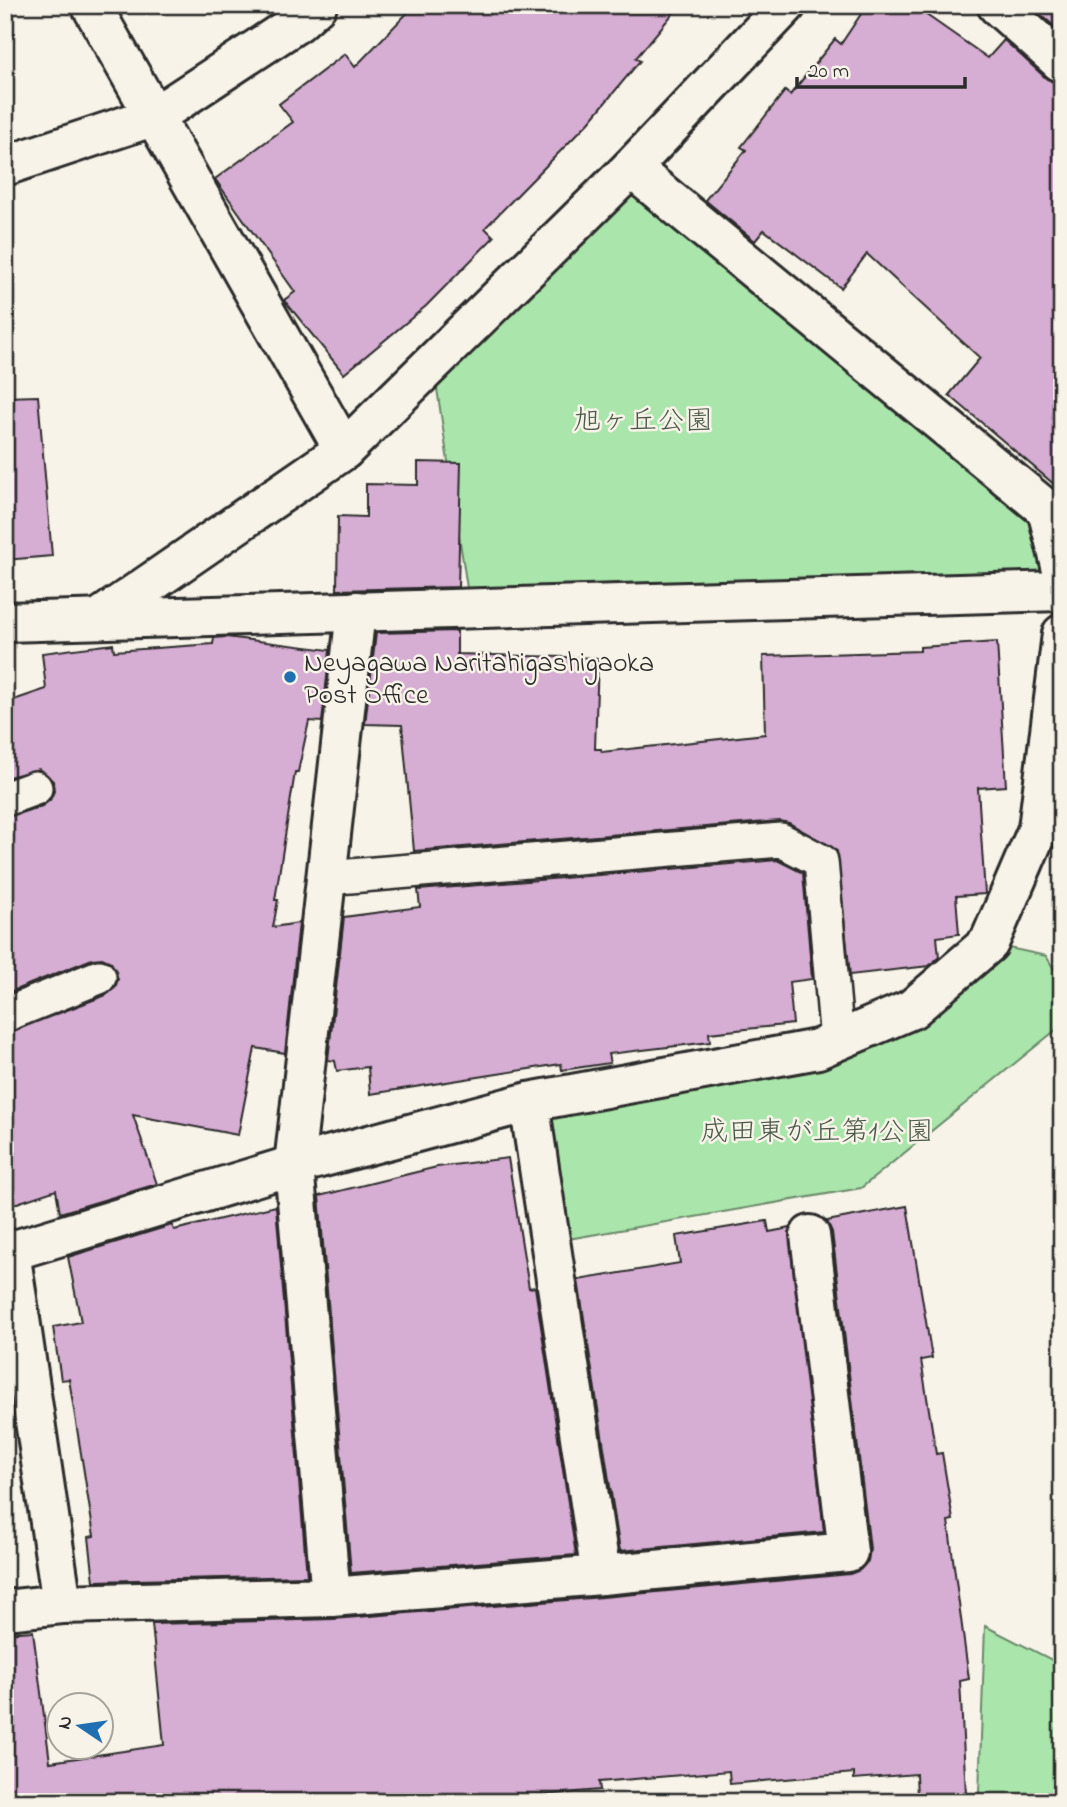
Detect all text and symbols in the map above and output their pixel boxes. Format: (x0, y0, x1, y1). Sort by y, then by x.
scale bar (797, 46, 965, 90)
text: 20 m (808, 57, 849, 87)
park label: 旭ヶ丘公園 (573, 402, 713, 443)
place label: Neyagawa Naritahigashigaoka Post Office (304, 644, 654, 717)
marker: Neyagawa Naritahigashigaoka Post Office (282, 669, 298, 685)
park label: 成田東が丘第1公園 (701, 1113, 933, 1154)
north arrow (46, 1692, 116, 1762)
text: N (51, 1713, 81, 1732)

